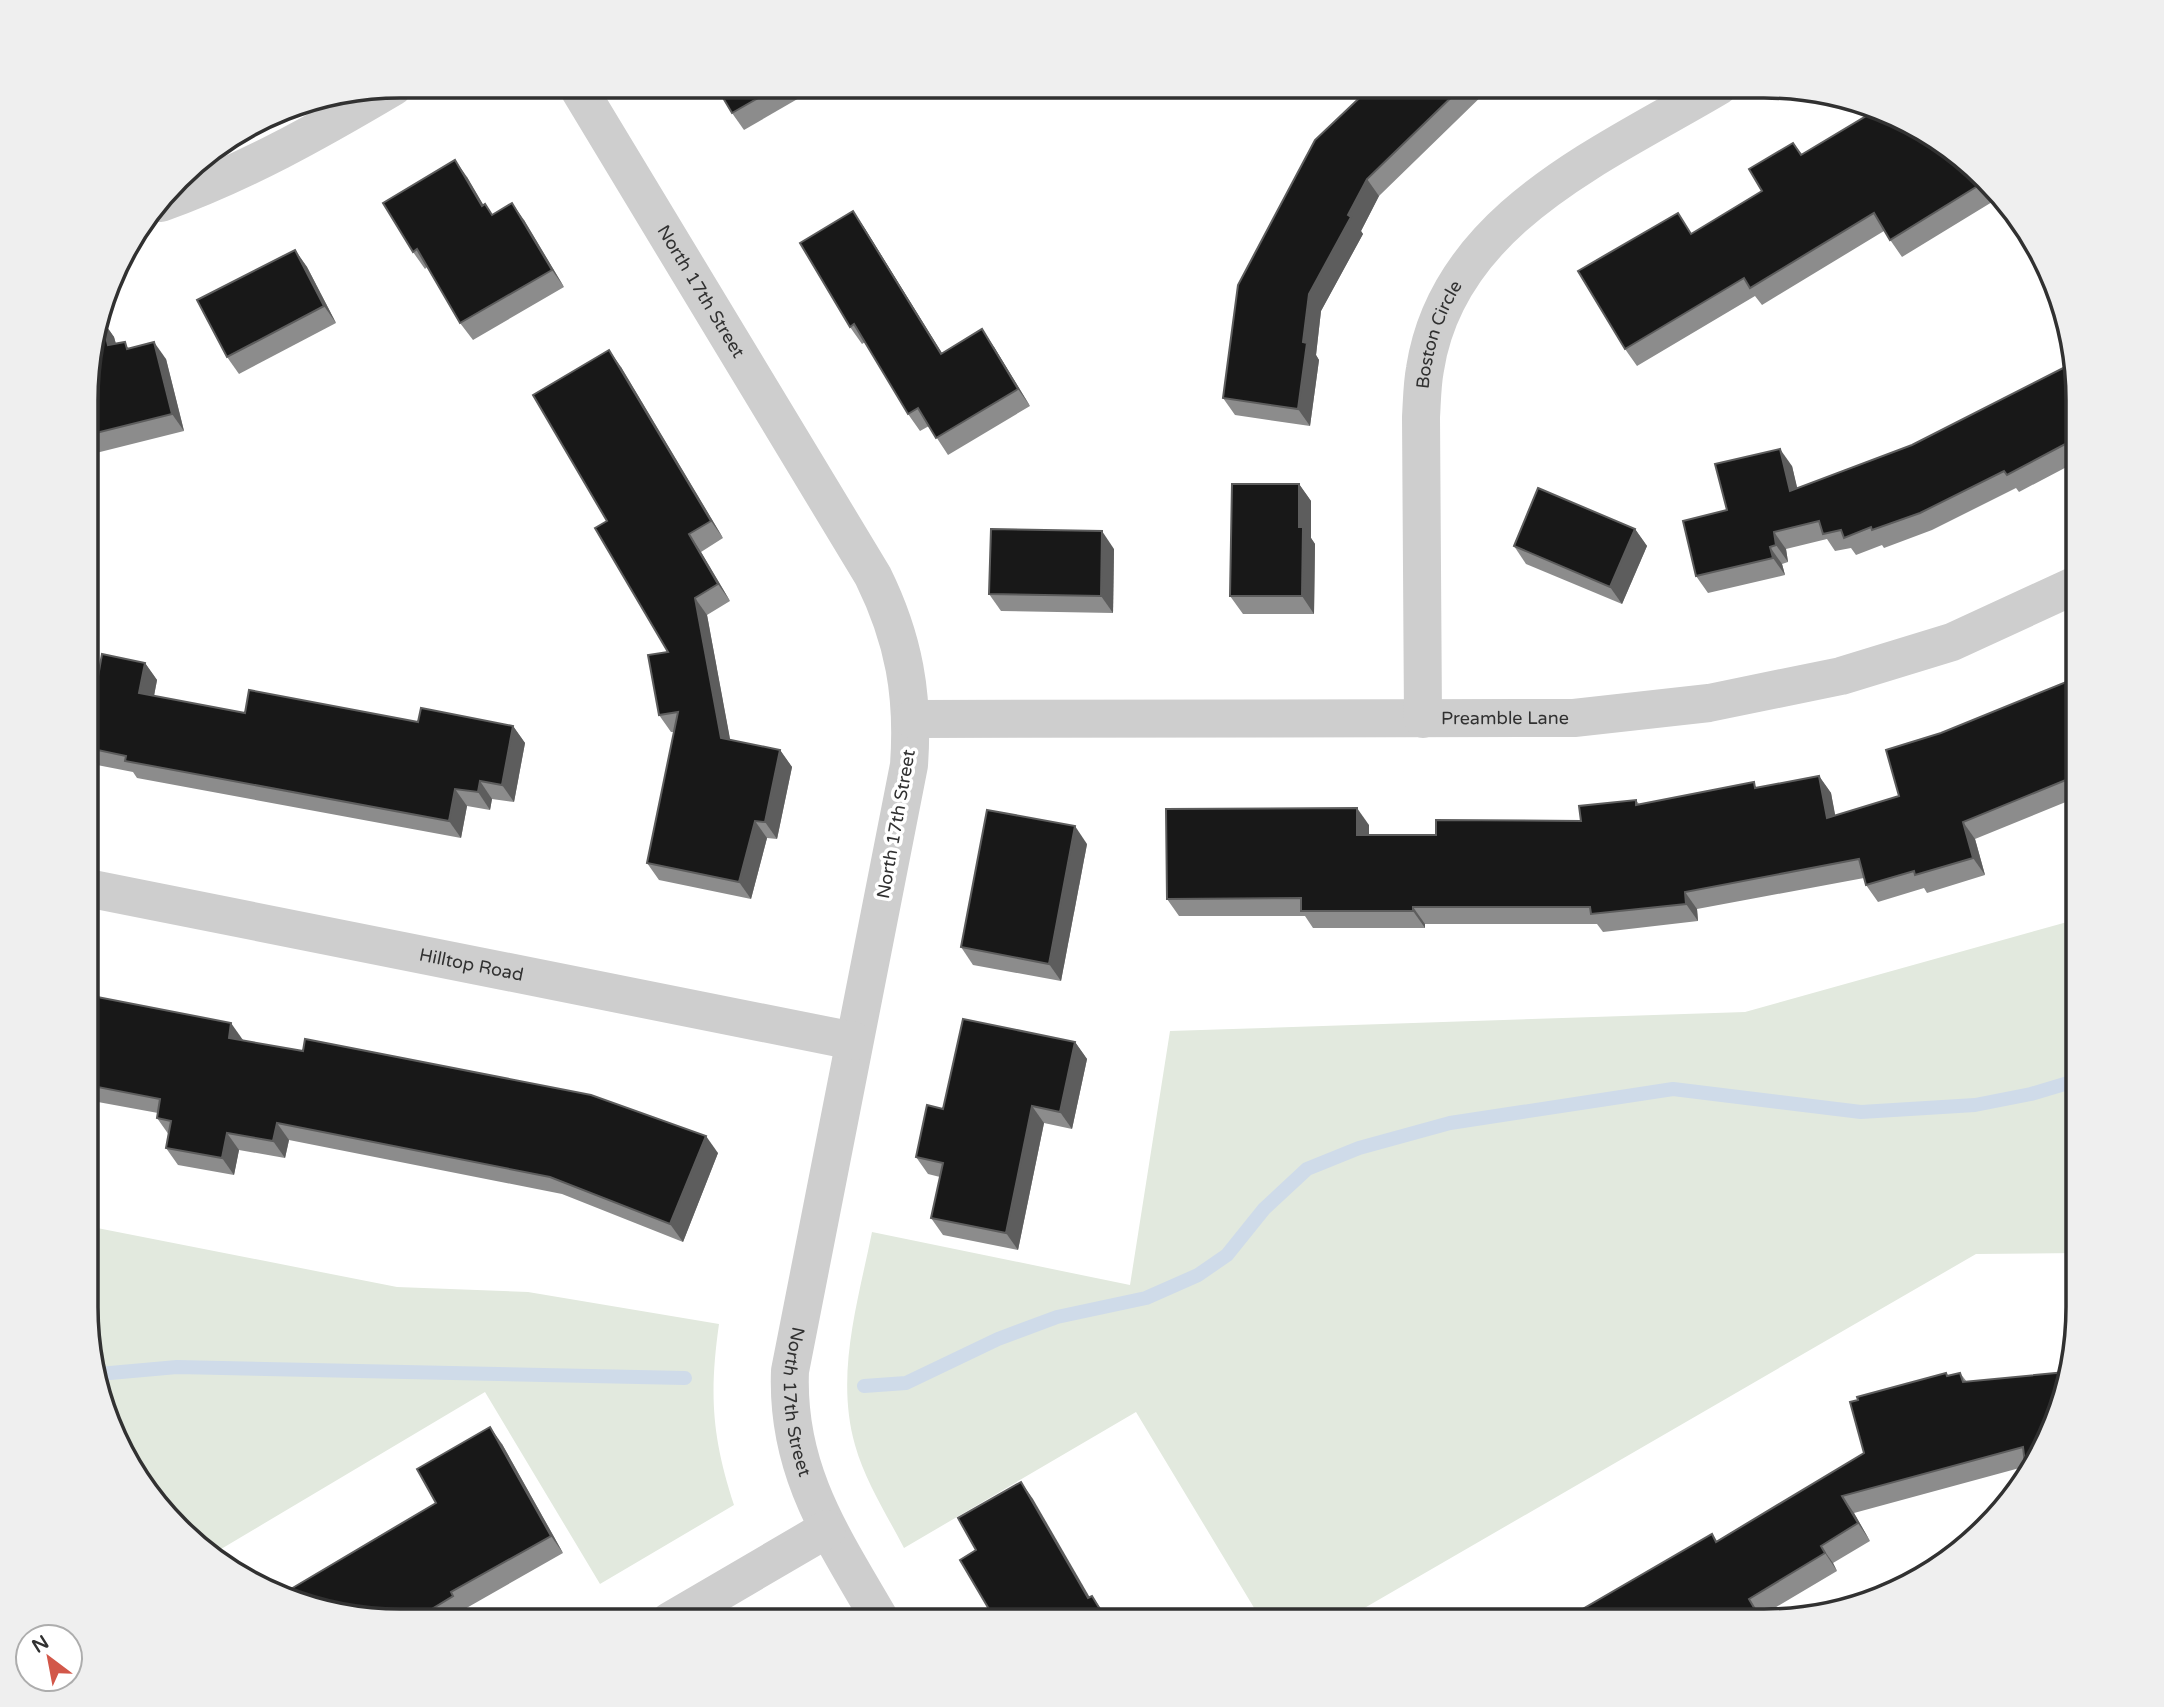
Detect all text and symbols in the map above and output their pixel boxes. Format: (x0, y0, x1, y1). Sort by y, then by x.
street label: North 17th Street (653, 221, 750, 362)
street label: Boston Circle (1412, 276, 1467, 390)
street label: Preamble Lane (1441, 707, 1569, 729)
street label: North 17th Street (872, 748, 920, 900)
street label: Hilltop Road (417, 944, 526, 986)
street label: North 17th Street (778, 1325, 816, 1480)
north arrow (14, 1623, 84, 1693)
text: N (28, 1631, 53, 1658)

